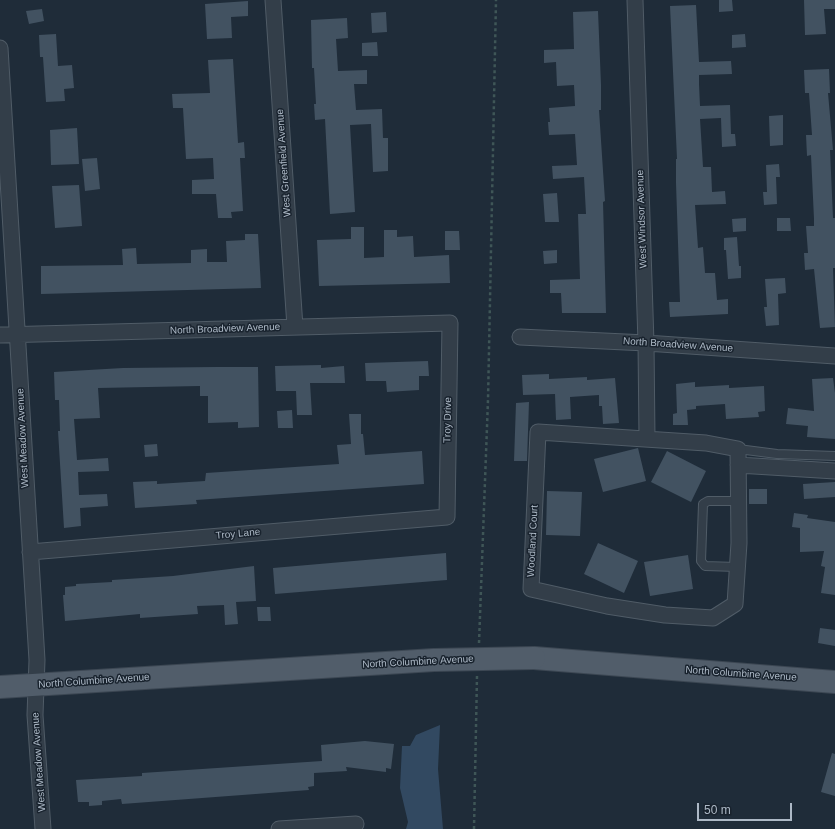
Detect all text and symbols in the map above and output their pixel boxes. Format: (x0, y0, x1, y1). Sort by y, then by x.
street label: West Greenfield Avenue (274, 109, 294, 217)
street label: West Windsor Avenue (634, 170, 650, 268)
street label: North Broadview Avenue (170, 321, 280, 337)
street label: North Broadview Avenue (622, 335, 734, 355)
street label: West Meadow Avenue (14, 388, 32, 488)
street label: Troy Drive (442, 397, 454, 443)
street label: Woodland Court (525, 505, 541, 577)
street label: Troy Lane (215, 526, 261, 542)
street label: North Columbine Avenue (362, 653, 474, 671)
street label: North Columbine Avenue (685, 664, 797, 684)
street label: North Columbine Avenue (38, 671, 150, 691)
street label: West Meadow Avenue (30, 712, 48, 812)
scale bar (699, 795, 794, 821)
text: 50 m (704, 803, 731, 817)

